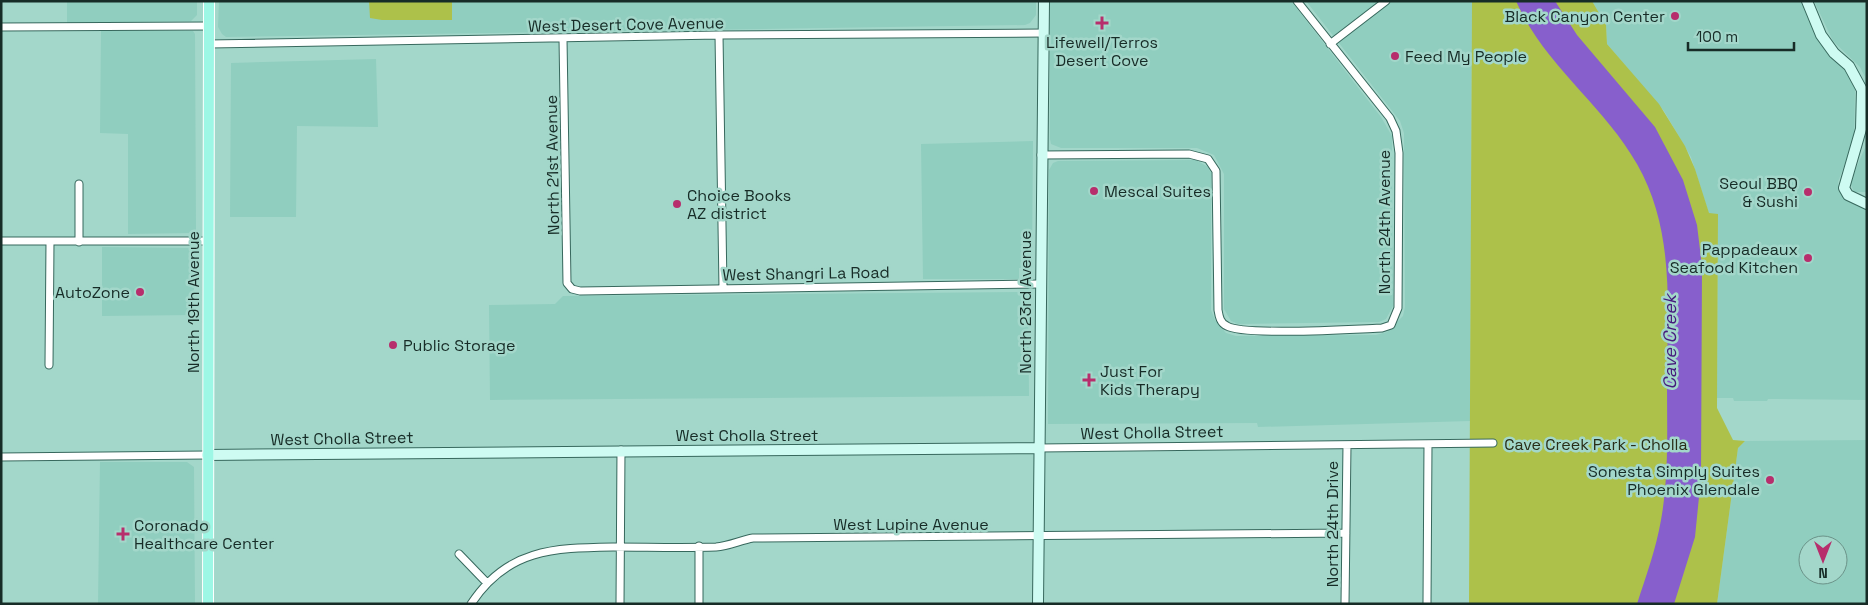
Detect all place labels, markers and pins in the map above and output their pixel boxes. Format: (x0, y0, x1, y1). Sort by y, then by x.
place label: Black Canyon Center (1505, 6, 1665, 27)
marker: Black Canyon Center (1669, 10, 1681, 22)
marker: Lifewell/Terros Desert Cove (1095, 16, 1109, 30)
place label: Lifewell/Terros Desert Cove (1046, 32, 1158, 71)
place label: Feed My People (1405, 46, 1527, 67)
marker: Feed My People (1389, 50, 1401, 62)
place label: Seoul BBQ & Sushi (1719, 173, 1798, 212)
place label: Mescal Suites (1104, 181, 1211, 202)
place label: Choice Books AZ district (687, 185, 791, 224)
marker: Mescal Suites (1088, 185, 1100, 197)
marker: Seoul BBQ & Sushi (1802, 186, 1814, 198)
marker: Choice Books AZ district (671, 198, 683, 210)
place label: Pappadeaux Seafood Kitchen (1670, 239, 1798, 278)
marker: Pappadeaux Seafood Kitchen (1802, 252, 1814, 264)
place label: AutoZone (55, 282, 130, 303)
marker: AutoZone (134, 286, 146, 298)
place label: Public Storage (403, 335, 515, 356)
marker: Public Storage (387, 339, 399, 351)
place label: Just For Kids Therapy (1100, 361, 1200, 400)
marker: Just For Kids Therapy (1082, 373, 1096, 387)
place label: Sonesta Simply Suites Phoenix Glendale (1588, 461, 1760, 500)
marker: Sonesta Simply Suites Phoenix Glendale (1764, 474, 1776, 486)
place label: Coronado Healthcare Center (134, 515, 274, 554)
marker: Coronado Healthcare Center (116, 527, 130, 541)

